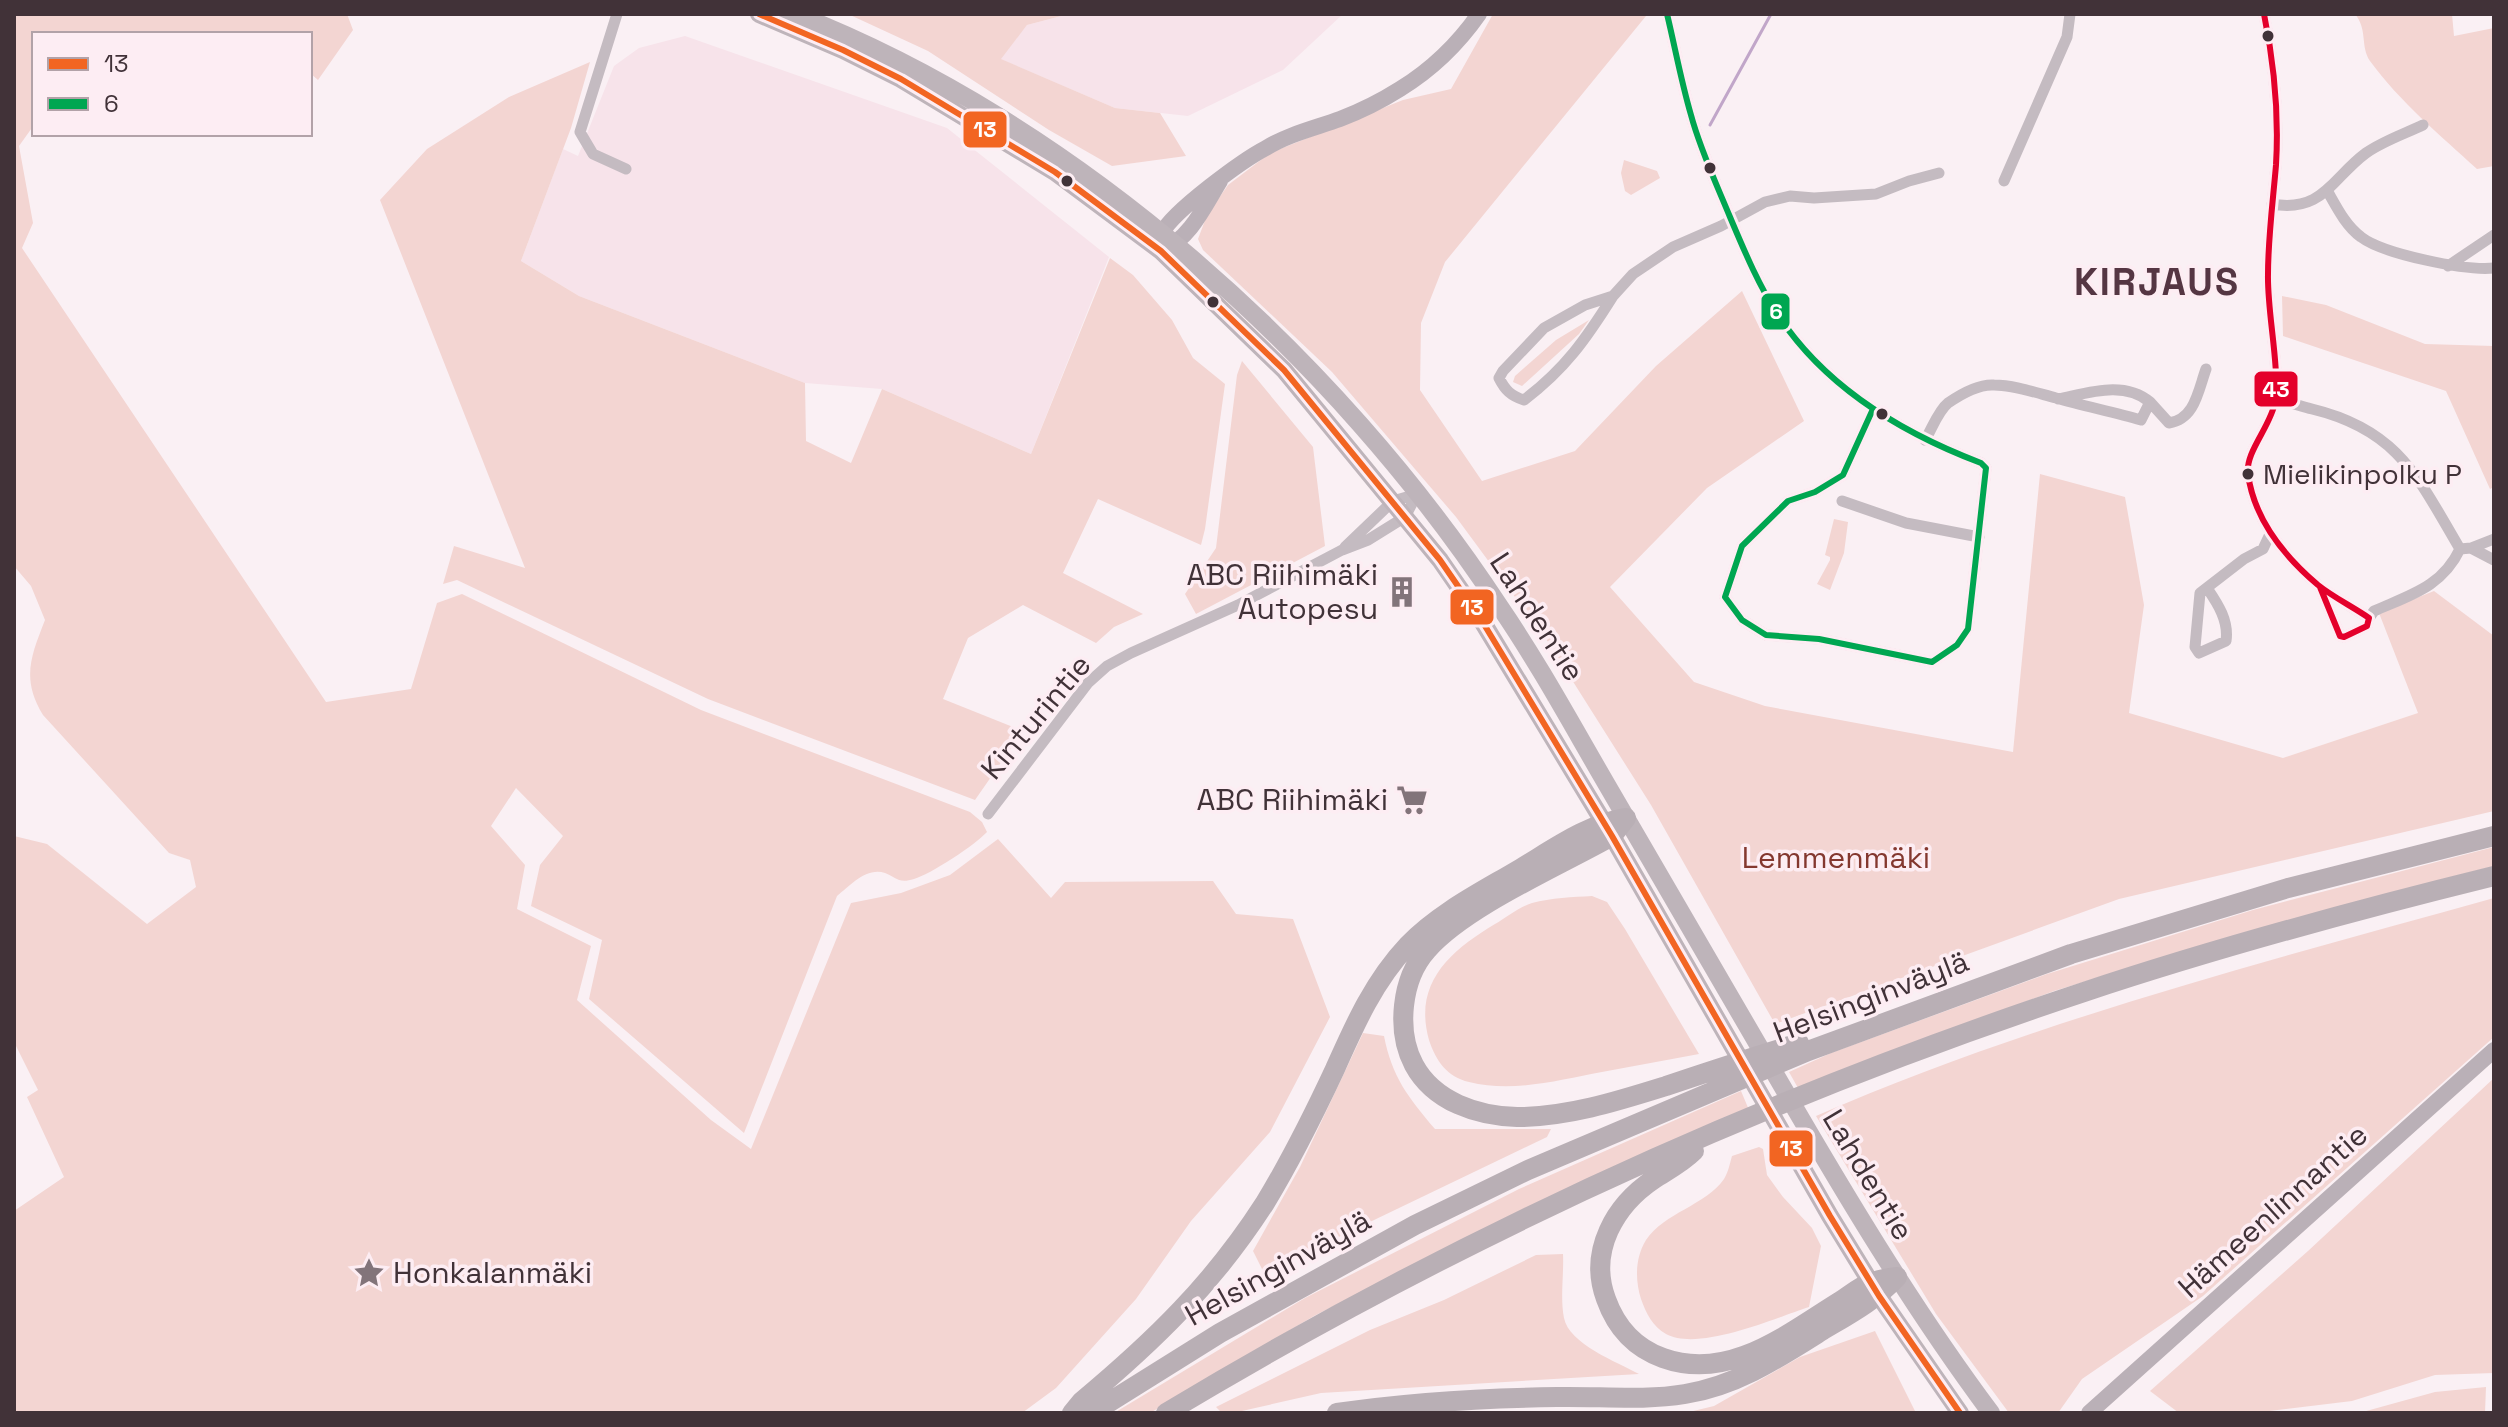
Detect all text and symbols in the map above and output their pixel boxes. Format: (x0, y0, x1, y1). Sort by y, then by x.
unlabelled marker (2260, 28, 2276, 44)
legend (32, 32, 312, 136)
text: 13 (104, 48, 129, 79)
text: 6 (104, 88, 119, 119)
line badge: 13 (962, 110, 1008, 149)
text: 13 (973, 115, 997, 143)
unlabelled marker (1702, 160, 1718, 176)
unlabelled marker (1059, 173, 1075, 189)
district label: KIRJAUS (2074, 258, 2240, 306)
line badge: 6 (1760, 292, 1791, 331)
unlabelled marker (1205, 294, 1221, 310)
text: 6 (1769, 297, 1783, 325)
line badge: 43 (2253, 370, 2299, 408)
text: 43 (2262, 375, 2290, 403)
unlabelled marker (1874, 406, 1890, 422)
place label: Mielikinpolku P (2263, 456, 2462, 492)
marker: Mielikinpolku P (2240, 466, 2256, 482)
street label: Lahdentie (1481, 545, 1594, 689)
place label: ABC Riihimäki Autopesu (1186, 555, 1378, 628)
building icon: ABC Riihimäki Autopesu (1385, 575, 1419, 609)
line badge: 13 (1449, 588, 1495, 626)
text: 13 (1460, 593, 1484, 621)
street label: Kinturintie (972, 646, 1099, 787)
place label: ABC Riihimäki (1196, 780, 1388, 819)
supermarket icon: ABC Riihimäki (1395, 783, 1429, 817)
park label: Lemmenmäki (1742, 838, 1930, 877)
street label: Helsinginväylä (1767, 941, 1974, 1052)
street label: Lahdentie (1814, 1102, 1923, 1247)
street label: Hämeenlinnantie (2170, 1115, 2376, 1306)
line badge: 13 (1768, 1129, 1814, 1168)
text: 13 (1779, 1134, 1803, 1162)
street label: Helsinginväylä (1178, 1200, 1377, 1335)
place label: Honkalanmäki (393, 1253, 592, 1292)
place icon: Honkalanmäki (352, 1256, 386, 1290)

